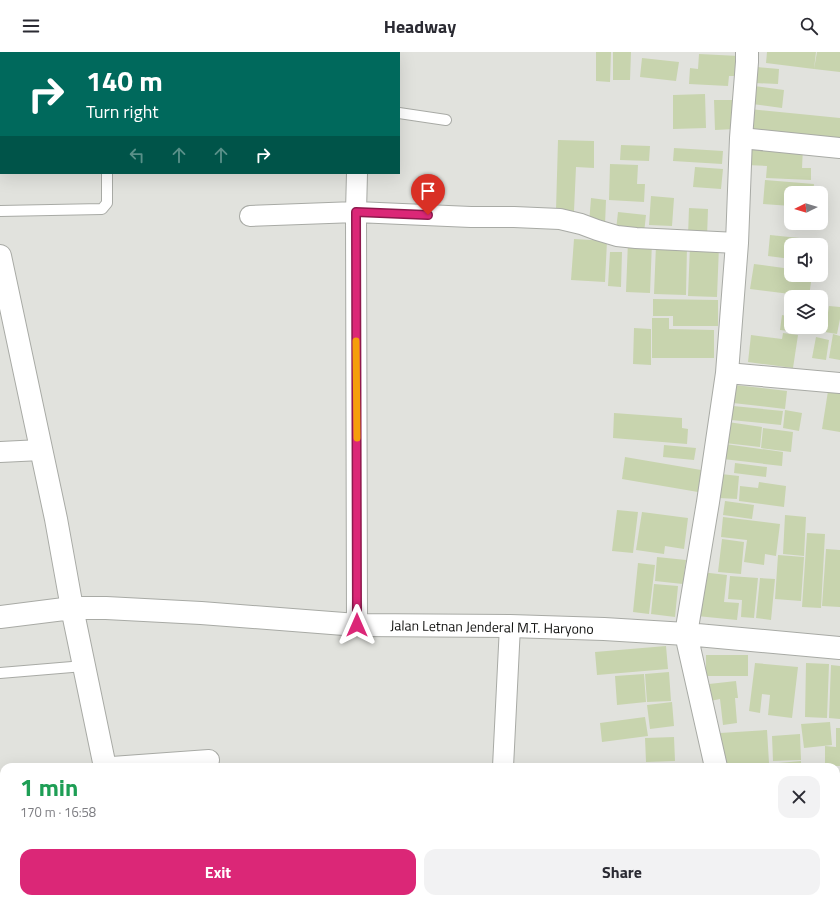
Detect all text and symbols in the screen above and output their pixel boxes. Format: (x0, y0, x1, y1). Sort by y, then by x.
text: Headway (384, 13, 456, 40)
icon: menu (20, 15, 42, 37)
icon: search (798, 15, 820, 37)
text: 140 m (86, 59, 163, 102)
icon: right (20, 68, 72, 120)
text: Turn right (86, 98, 159, 125)
icon: left (126, 144, 148, 166)
icon: ahead (168, 144, 190, 166)
icon: ahead (210, 144, 232, 166)
icon: right (252, 144, 274, 166)
pin (411, 174, 445, 215)
icon: arrive (417, 180, 439, 202)
north arrow (784, 186, 828, 230)
map controls (784, 186, 828, 334)
button: sound (784, 238, 828, 282)
button: layers (784, 290, 828, 334)
position arrow (336, 604, 378, 646)
street label: Jalan Letnan Jenderal M.T. Haryono (390, 614, 594, 639)
text: 1 min (20, 769, 78, 805)
button: close (778, 776, 820, 818)
text: 170 m · 16:58 (20, 802, 96, 822)
button: Exit (20, 849, 416, 895)
button: Share (424, 849, 820, 895)

